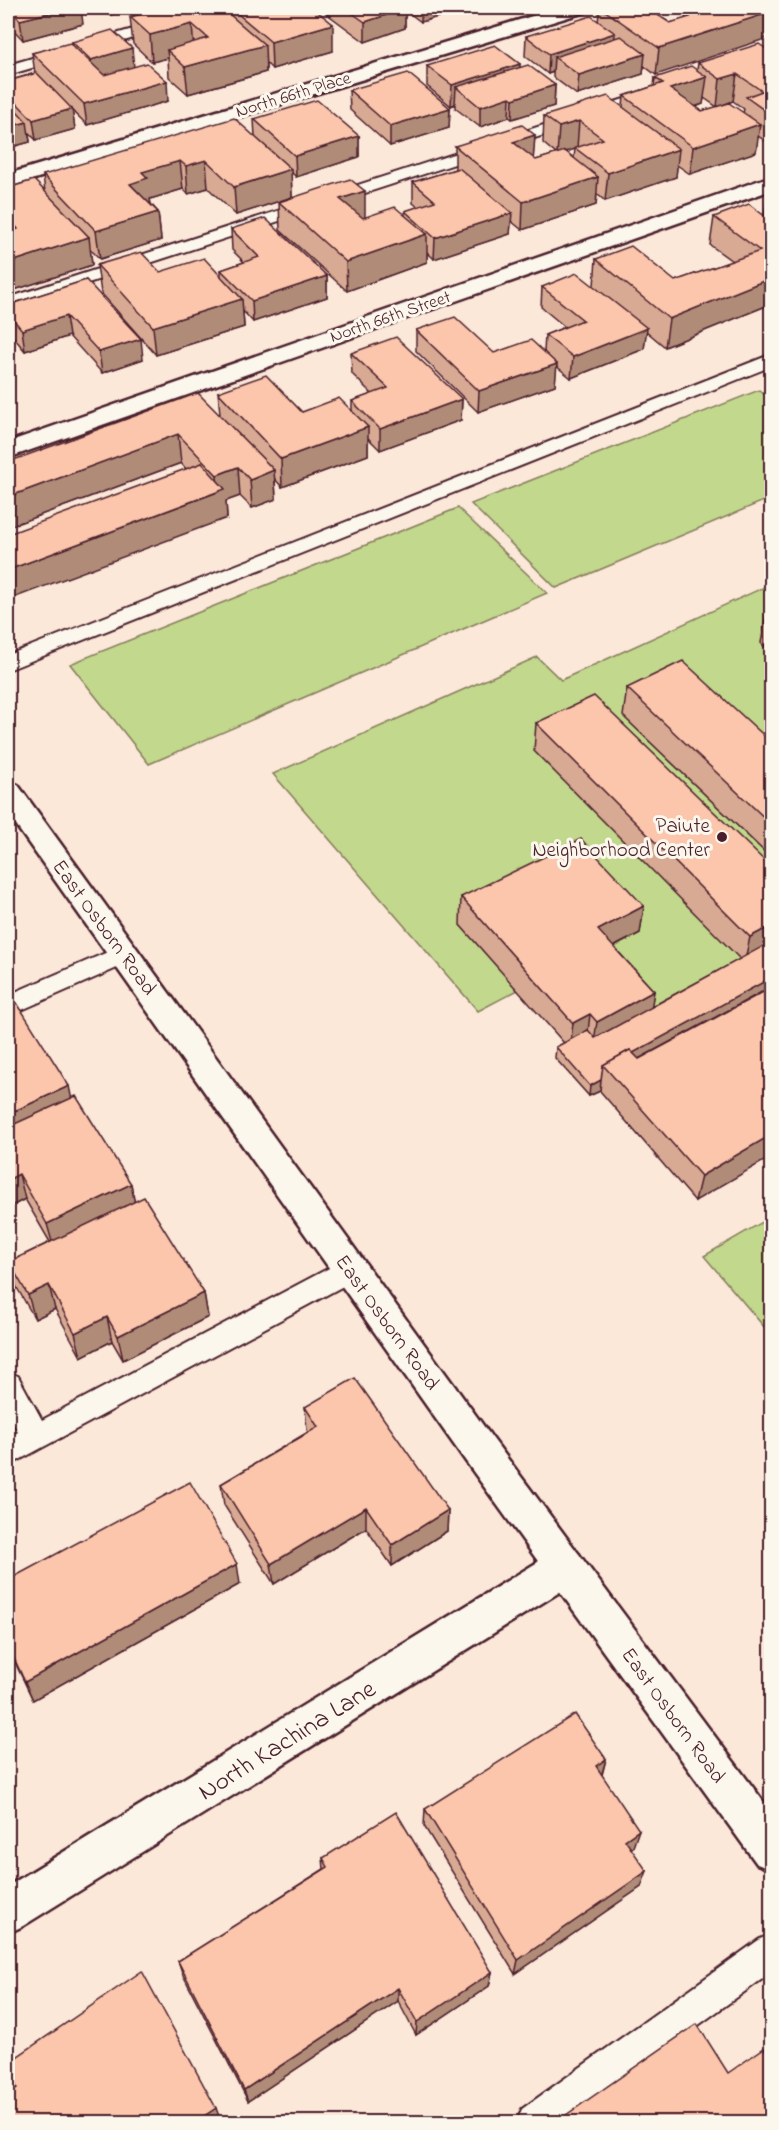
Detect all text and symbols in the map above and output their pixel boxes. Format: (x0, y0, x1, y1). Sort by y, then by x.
street label: North 66th Place (233, 66, 355, 126)
street label: North 66th Street (327, 285, 455, 351)
place label: Paiute Neighborhood Center (532, 812, 711, 868)
marker: Paiute Neighborhood Center (715, 830, 729, 844)
street label: East Osborn Road (44, 854, 163, 1002)
street label: East Osborn Road (327, 1249, 446, 1397)
street label: East Osborn Road (613, 1642, 732, 1790)
street label: North Kachina Lane (191, 1671, 384, 1812)

